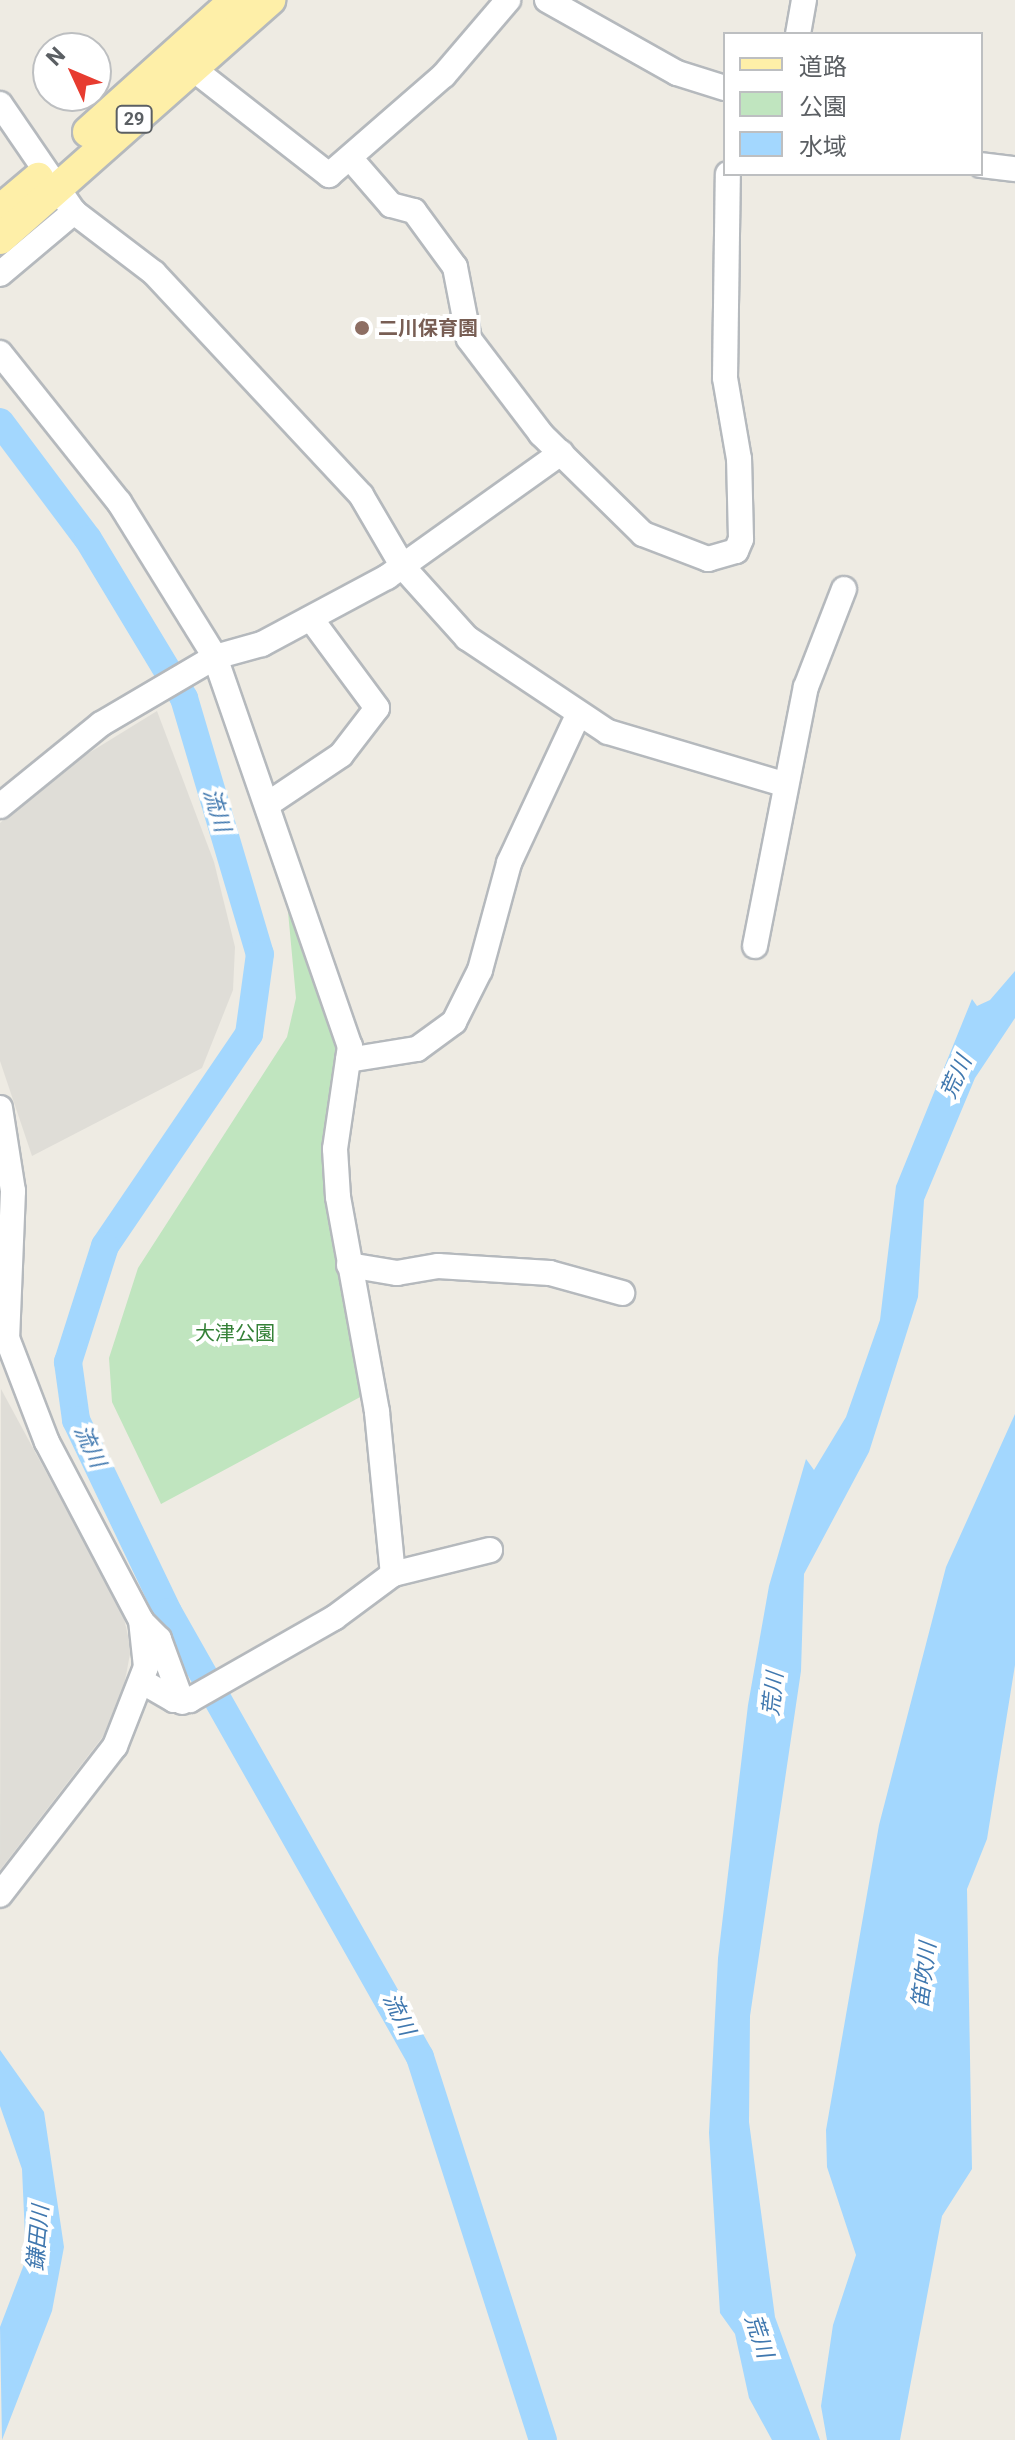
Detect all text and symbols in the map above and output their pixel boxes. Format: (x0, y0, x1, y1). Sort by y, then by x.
north arrow (32, 32, 112, 112)
legend (723, 32, 983, 176)
text: N (41, 42, 70, 71)
text: 道路 (799, 53, 847, 81)
text: 公園 (799, 93, 847, 121)
road number: 29 (114, 105, 154, 133)
text: 水域 (799, 133, 847, 161)
place label: 二川保育園 (378, 316, 478, 340)
marker: 二川保育園 (353, 319, 371, 337)
water label: 流川 (198, 785, 236, 835)
water label: 荒川 (935, 1052, 977, 1102)
park label: 大津公園 (195, 1321, 275, 1345)
water label: 流川 (69, 1420, 111, 1472)
water label: 荒川 (758, 1671, 788, 1717)
water label: 笛吹川 (907, 1941, 941, 2009)
water label: 流川 (377, 1988, 421, 2040)
water label: 鎌田川 (22, 2204, 54, 2272)
water label: 荒川 (739, 2311, 779, 2361)

